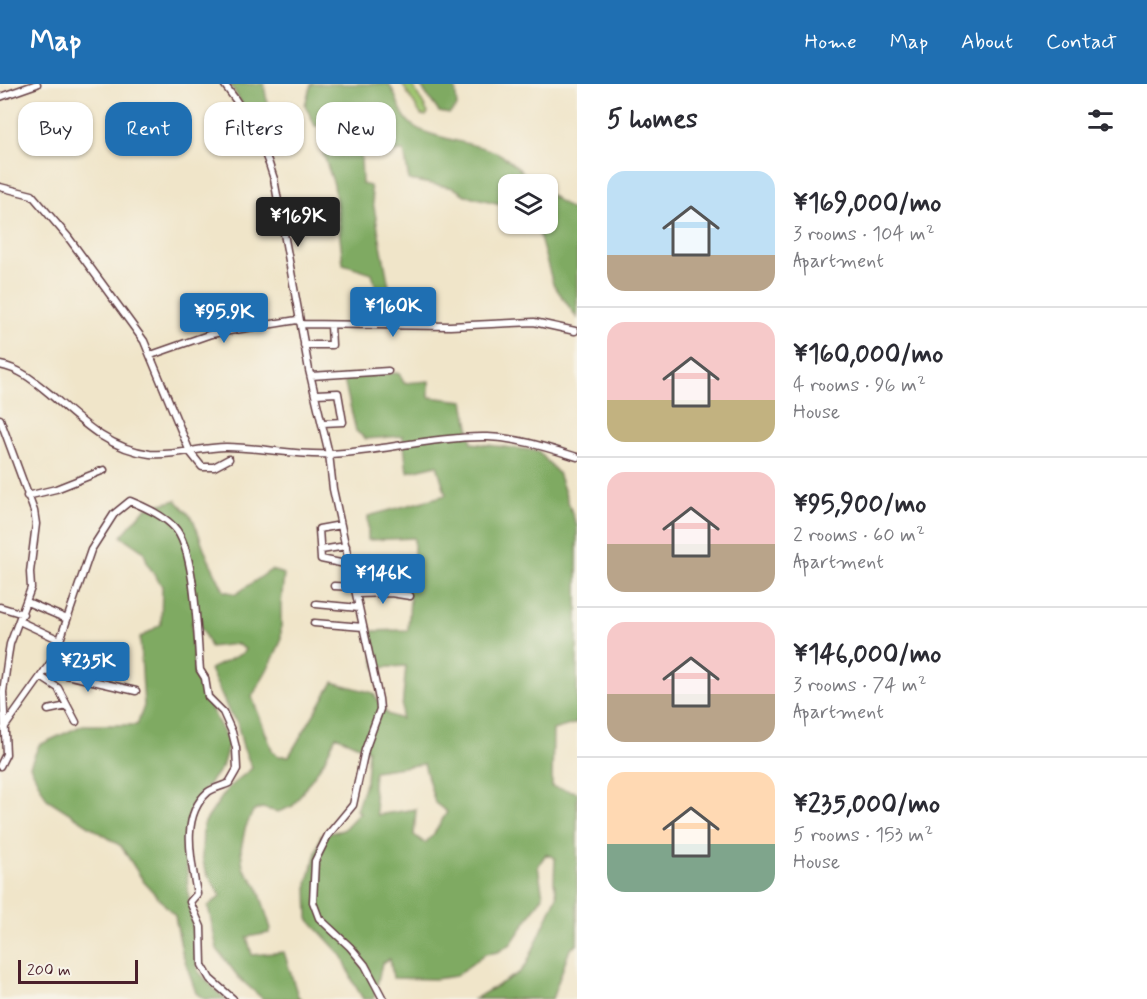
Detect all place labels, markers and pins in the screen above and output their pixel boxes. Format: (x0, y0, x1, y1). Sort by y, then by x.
pin: ¥169K (256, 197, 340, 248)
pin: ¥160K (351, 287, 435, 338)
pin: ¥95.9K (175, 293, 273, 344)
pin: ¥146K (341, 554, 425, 605)
pin: ¥235K (46, 642, 130, 693)

